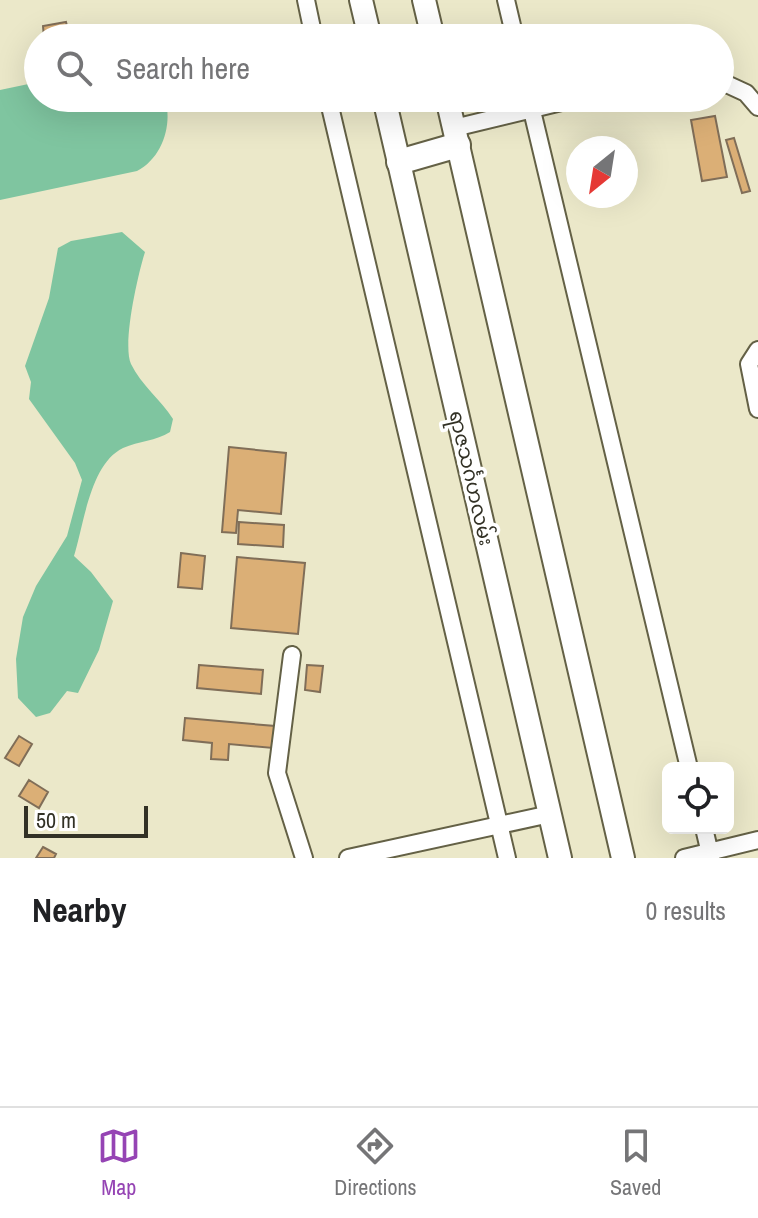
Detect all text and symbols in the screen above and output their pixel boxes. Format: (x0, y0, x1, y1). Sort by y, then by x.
search box (24, 24, 734, 112)
icon: search (52, 46, 96, 90)
text: Search here (116, 48, 250, 88)
north arrow (566, 136, 638, 208)
street label: ရာဇသင်္ဂဟလမ်း (440, 408, 501, 549)
map controls (662, 762, 734, 834)
button: locate (662, 762, 734, 834)
scale bar (24, 802, 148, 838)
text: 50 m (36, 805, 76, 835)
text: Nearby (32, 887, 127, 933)
text: 0 results (645, 893, 726, 928)
tab: Map (97, 1124, 141, 1202)
tab: Directions (334, 1124, 417, 1202)
tab: Saved (610, 1124, 661, 1202)

